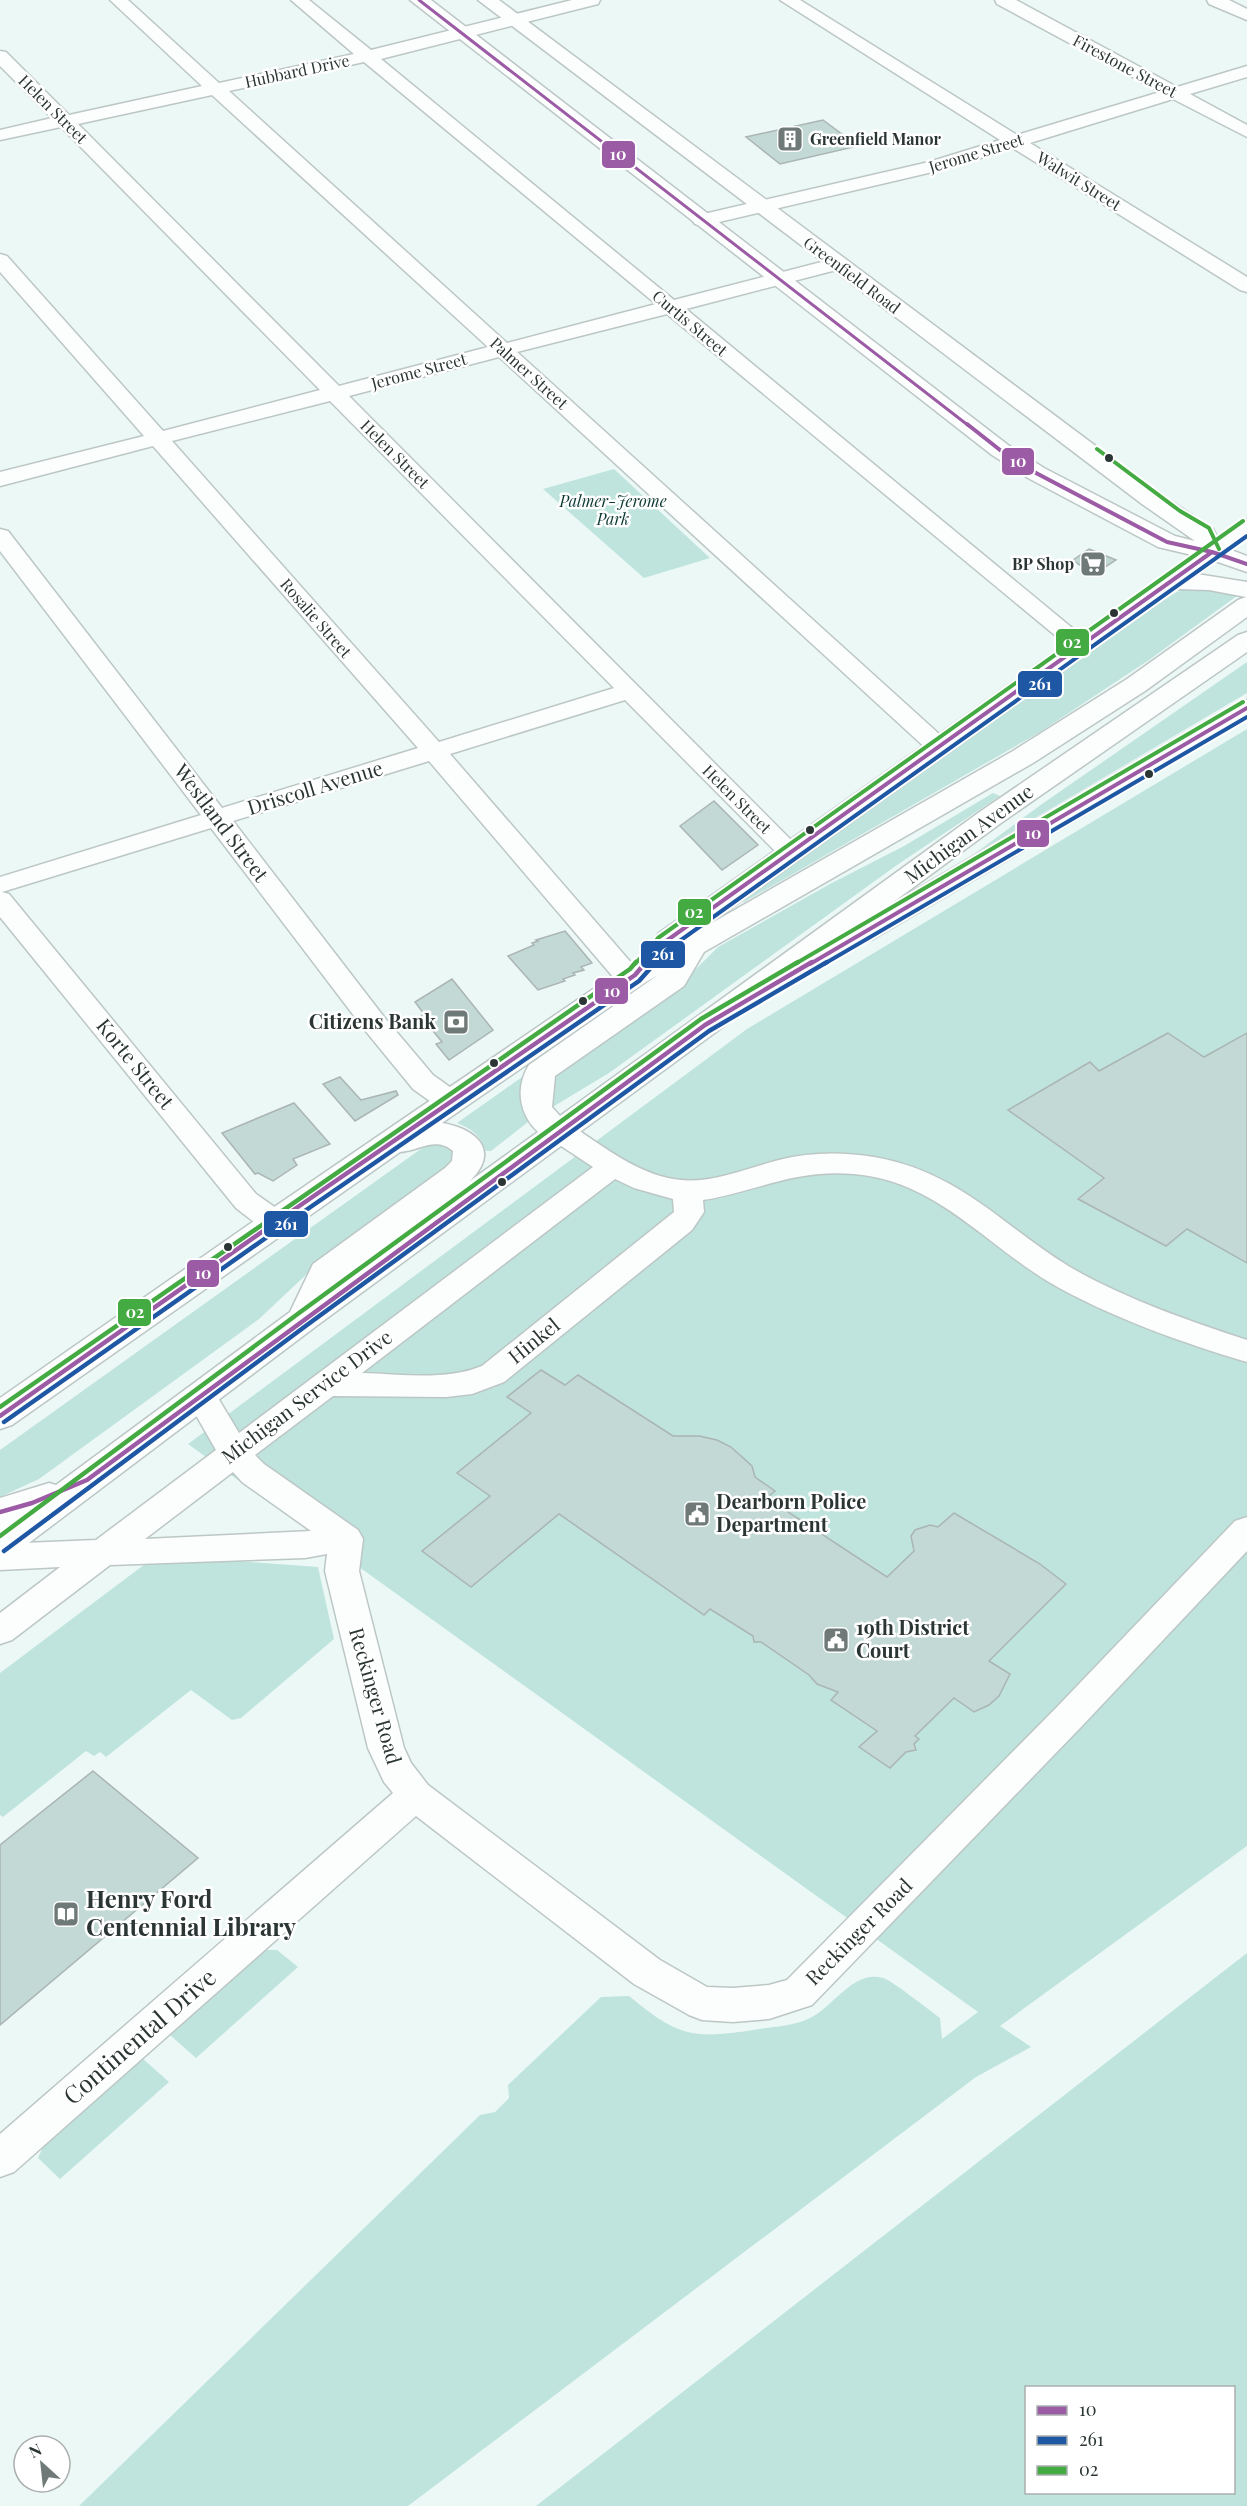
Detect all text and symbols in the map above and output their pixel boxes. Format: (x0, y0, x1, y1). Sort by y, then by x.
street label: Firestone Street (1070, 29, 1181, 102)
street label: Hubbard Drive (243, 49, 351, 92)
street label: Helen Street (14, 70, 92, 148)
building icon: Greenfield Manor (775, 124, 805, 154)
place label: Greenfield Manor (810, 128, 941, 149)
street label: Jerome Street (925, 128, 1026, 177)
line badge: 10 (601, 140, 636, 169)
text: 10 (610, 143, 626, 164)
street label: Walwit Street (1032, 146, 1126, 215)
street label: Greenfield Road (800, 231, 905, 318)
street label: Curtis Street (648, 285, 733, 360)
street label: Palmer Street (486, 332, 573, 413)
street label: Jerome Street (368, 348, 469, 394)
street label: Helen Street (356, 415, 434, 493)
line badge: 10 (1001, 447, 1035, 476)
text: 10 (1010, 450, 1026, 471)
unlabelled marker (1103, 452, 1115, 464)
park label: Palmer-Jerome Park (558, 490, 667, 529)
supermarket icon: BP Shop (1078, 549, 1108, 579)
place label: BP Shop (1012, 553, 1074, 574)
street label: Rosalie Street (276, 574, 357, 662)
unlabelled marker (1108, 607, 1120, 619)
line badge: 02 (1055, 628, 1090, 657)
text: 02 (1063, 631, 1081, 652)
line badge: 261 (1017, 670, 1063, 698)
text: 261 (1028, 673, 1052, 694)
street label: Driscoll Avenue (243, 753, 386, 820)
street label: Westland Street (168, 757, 276, 887)
street label: Helen Street (698, 760, 776, 838)
unlabelled marker (1143, 768, 1155, 780)
street label: Michigan Avenue (898, 777, 1038, 889)
line badge: 10 (1016, 819, 1050, 848)
text: 10 (1025, 822, 1041, 843)
unlabelled marker (804, 824, 816, 836)
line badge: 02 (677, 898, 712, 926)
text: 02 (685, 901, 703, 922)
line badge: 261 (640, 940, 686, 969)
text: 261 (651, 943, 675, 964)
line badge: 10 (594, 977, 629, 1005)
text: 10 (604, 980, 620, 1001)
unlabelled marker (577, 995, 589, 1007)
place label: Citizens Bank (309, 1007, 436, 1034)
bank icon: Citizens Bank (441, 1007, 471, 1037)
street label: Korte Street (91, 1012, 181, 1115)
unlabelled marker (488, 1057, 500, 1069)
unlabelled marker (496, 1176, 508, 1188)
line badge: 261 (263, 1210, 309, 1238)
text: 261 (274, 1213, 298, 1234)
unlabelled marker (222, 1241, 234, 1253)
line badge: 10 (186, 1259, 220, 1288)
text: 10 (195, 1262, 211, 1283)
line badge: 02 (117, 1298, 152, 1327)
text: 02 (126, 1301, 144, 1322)
street label: Hinkel (502, 1311, 565, 1369)
street label: Michigan Service Drive (215, 1323, 397, 1469)
place label: Dearborn Police Department (716, 1487, 866, 1537)
public building icon: Dearborn Police Department (682, 1499, 712, 1529)
place label: 19th District Court (856, 1613, 970, 1663)
street label: Reckinger Road (344, 1624, 409, 1767)
public building icon: 19th District Court (821, 1625, 851, 1655)
street label: Reckinger Road (799, 1871, 918, 1990)
place label: Henry Ford Centennial Library (86, 1882, 297, 1942)
library icon: Henry Ford Centennial Library (51, 1899, 81, 1929)
street label: Continental Drive (56, 1960, 222, 2111)
legend (1025, 2386, 1235, 2494)
text: 10 (1079, 2397, 1096, 2421)
text: 261 (1079, 2427, 1104, 2451)
north arrow (12, 2434, 72, 2494)
text: N (25, 2438, 45, 2462)
text: 02 (1079, 2457, 1098, 2481)

